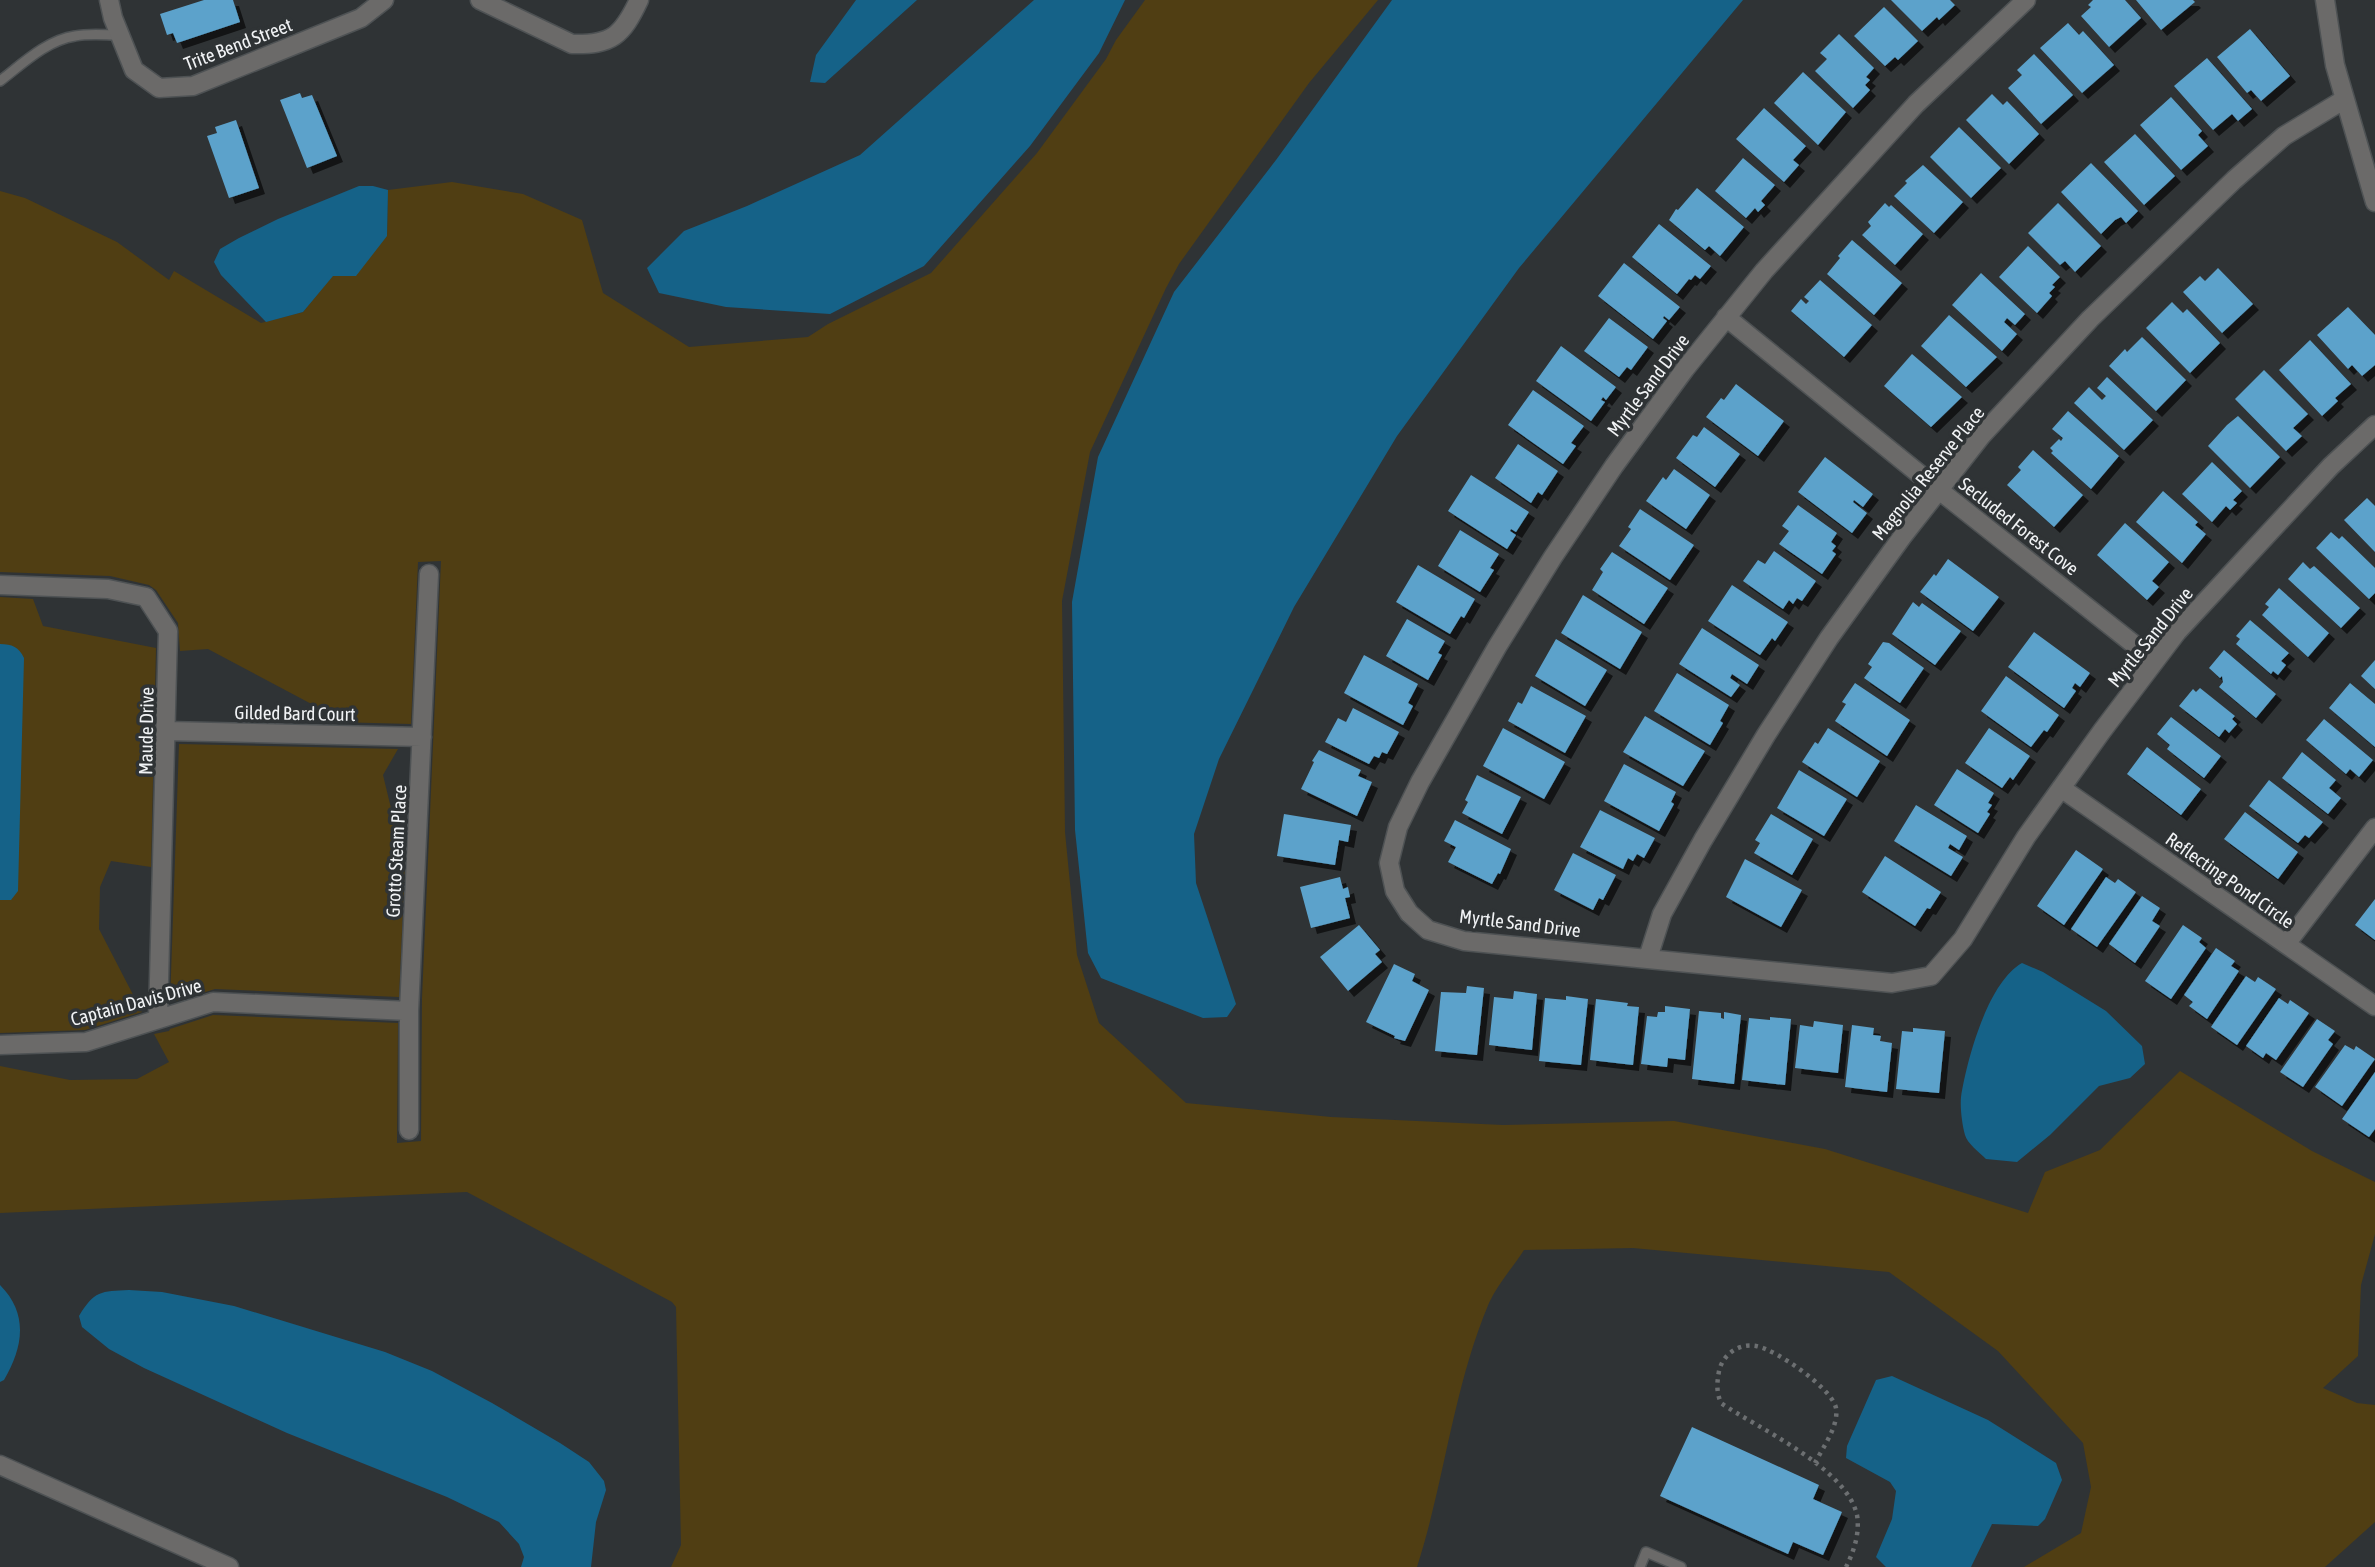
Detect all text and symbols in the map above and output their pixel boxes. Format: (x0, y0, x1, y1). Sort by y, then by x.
street label: Trite Bend Street (181, 13, 295, 75)
street label: Myrtle Sand Drive (1602, 330, 1694, 440)
street label: Magnolia Reserve Place (1867, 402, 1989, 544)
street label: Secluded Forest Cove (1955, 472, 2083, 580)
street label: Myrtle Sand Drive (2103, 583, 2197, 691)
street label: Maude Drive (134, 687, 158, 775)
street label: Gilded Bard Court (234, 701, 356, 725)
street label: Grotto Steam Place (382, 784, 410, 918)
street label: Reflecting Pond Circle (2162, 828, 2298, 932)
street label: Myrtle Sand Drive (1458, 905, 1582, 941)
street label: Captain Davis Drive (68, 974, 204, 1030)

